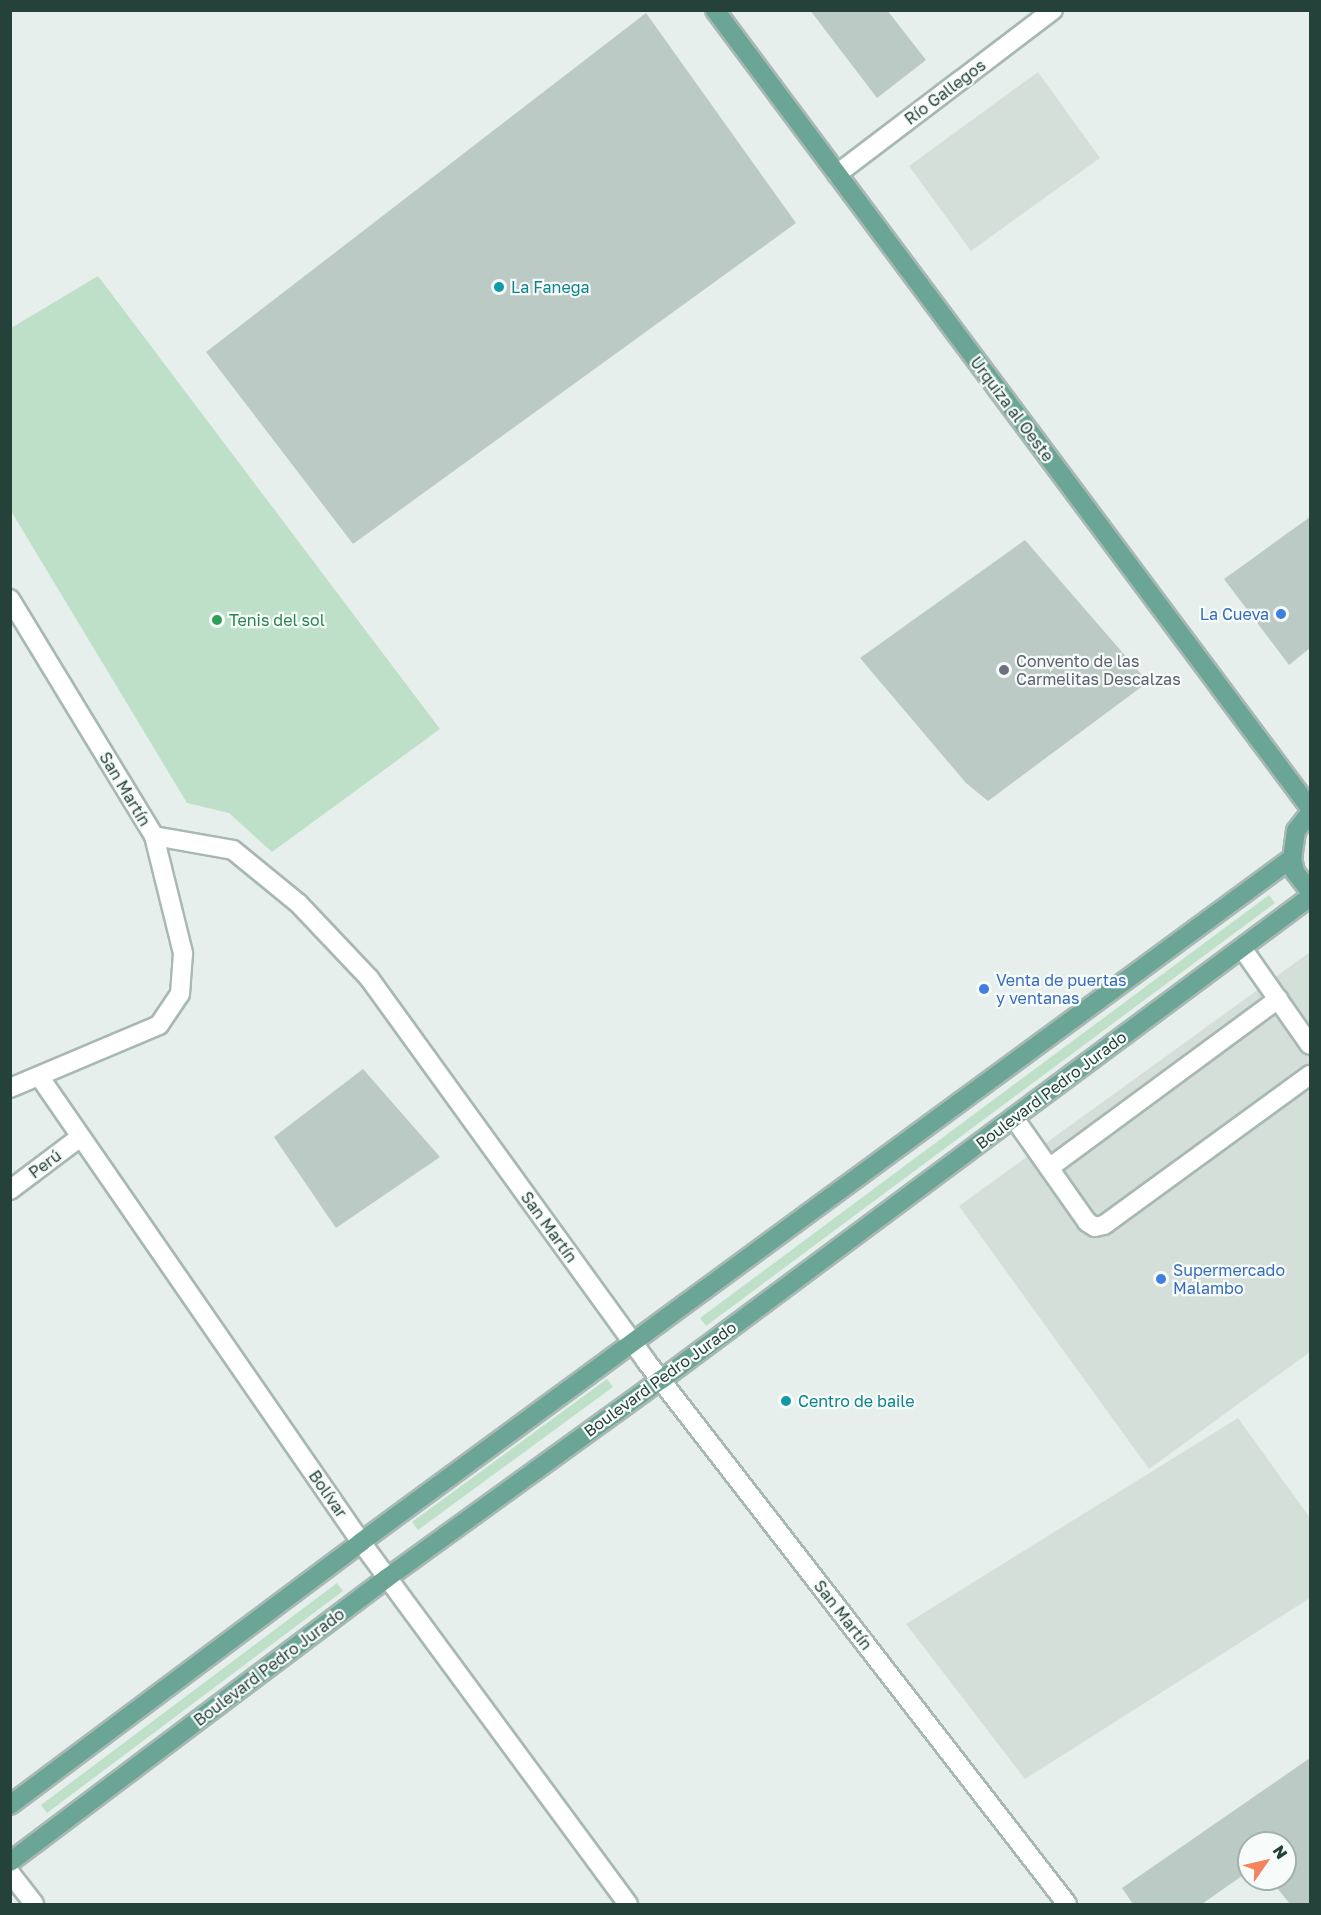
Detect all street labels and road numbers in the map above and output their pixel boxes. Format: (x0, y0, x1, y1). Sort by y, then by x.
street label: Río Gallegos (901, 55, 989, 129)
street label: Urquiza al Oeste (966, 353, 1058, 465)
street label: San Martín (95, 748, 155, 830)
street label: Boulevard Pedro Jurado (972, 1027, 1130, 1153)
street label: Perú (25, 1146, 65, 1182)
street label: San Martín (517, 1188, 581, 1266)
street label: Boulevard Pedro Jurado (580, 1317, 740, 1441)
street label: Bolívar (305, 1467, 351, 1521)
street label: San Martín (810, 1576, 876, 1654)
street label: Boulevard Pedro Jurado (190, 1604, 348, 1730)

